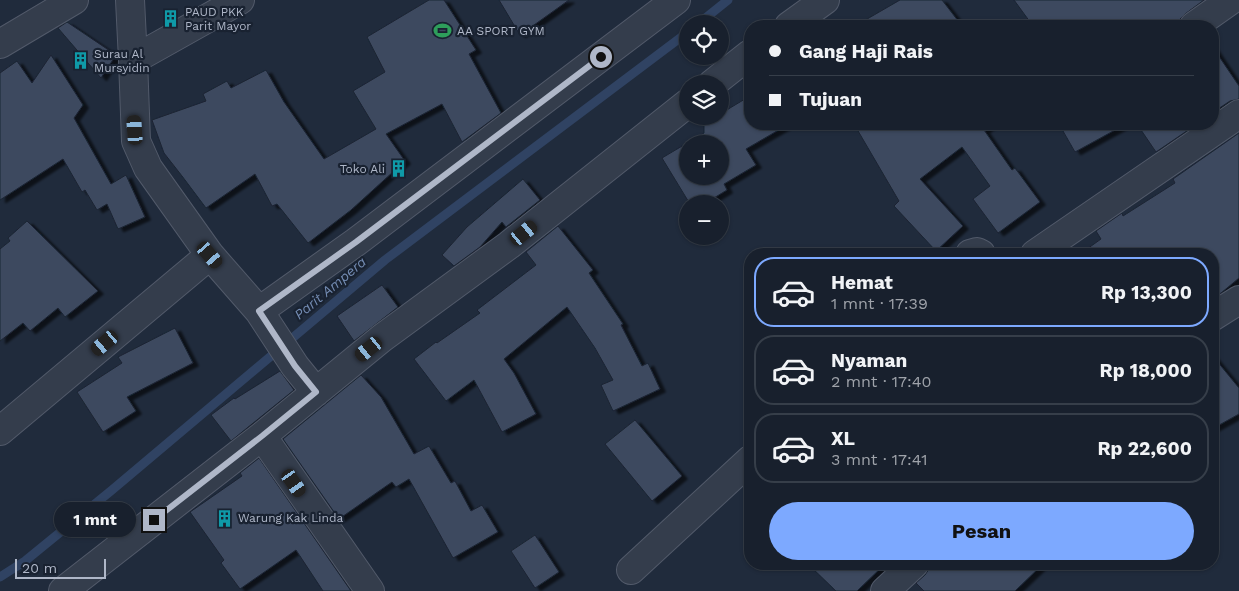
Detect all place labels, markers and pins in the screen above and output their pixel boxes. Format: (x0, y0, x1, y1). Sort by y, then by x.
place label: PAUD PKK Parit Mayor (185, 5, 251, 33)
building icon: PAUD PKK Parit Mayor (161, 9, 181, 29)
sports icon: AA SPORT GYM (433, 21, 453, 41)
place label: AA SPORT GYM (457, 24, 545, 38)
place label: Surau Al Mursyidin (94, 47, 150, 75)
building icon: Surau Al Mursyidin (70, 51, 90, 71)
building icon: Toko Ali (389, 159, 409, 179)
place label: Toko Ali (340, 162, 385, 176)
building icon: Warung Kak Linda (214, 508, 234, 528)
place label: Warung Kak Linda (238, 511, 343, 525)

